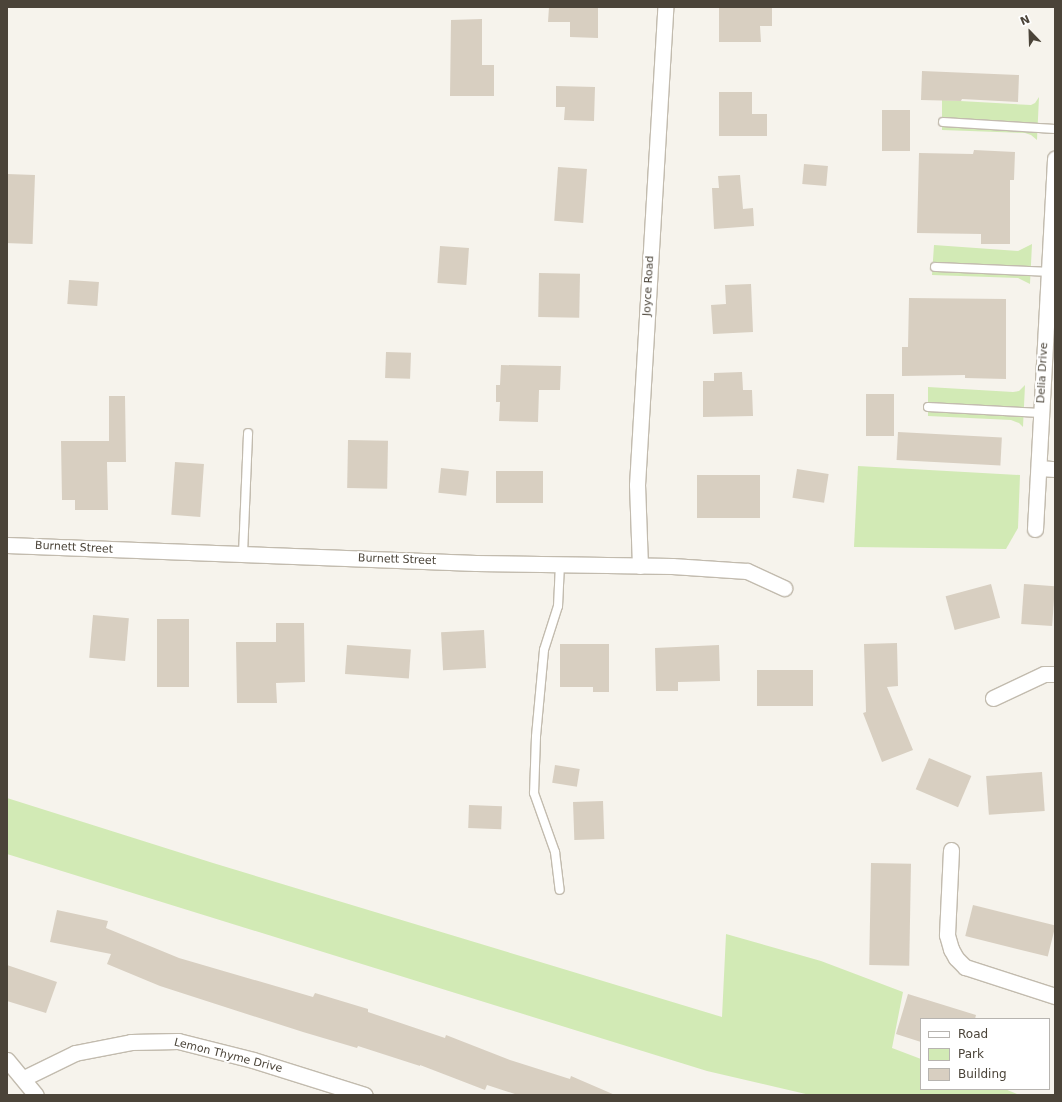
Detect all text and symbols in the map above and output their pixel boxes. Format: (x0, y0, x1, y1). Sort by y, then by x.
north arrow (1010, 12, 1050, 52)
text: N (1018, 13, 1032, 28)
street label: Joyce Road (641, 255, 657, 317)
street label: Delia Drive (1035, 342, 1051, 404)
street label: Burnett Street (35, 539, 113, 557)
street label: Burnett Street (358, 552, 436, 568)
legend (920, 1018, 1050, 1090)
text: Road (958, 1027, 988, 1041)
street label: Lemon Thyme Drive (172, 1036, 284, 1076)
text: Park (958, 1047, 984, 1061)
text: Building (958, 1067, 1007, 1081)

